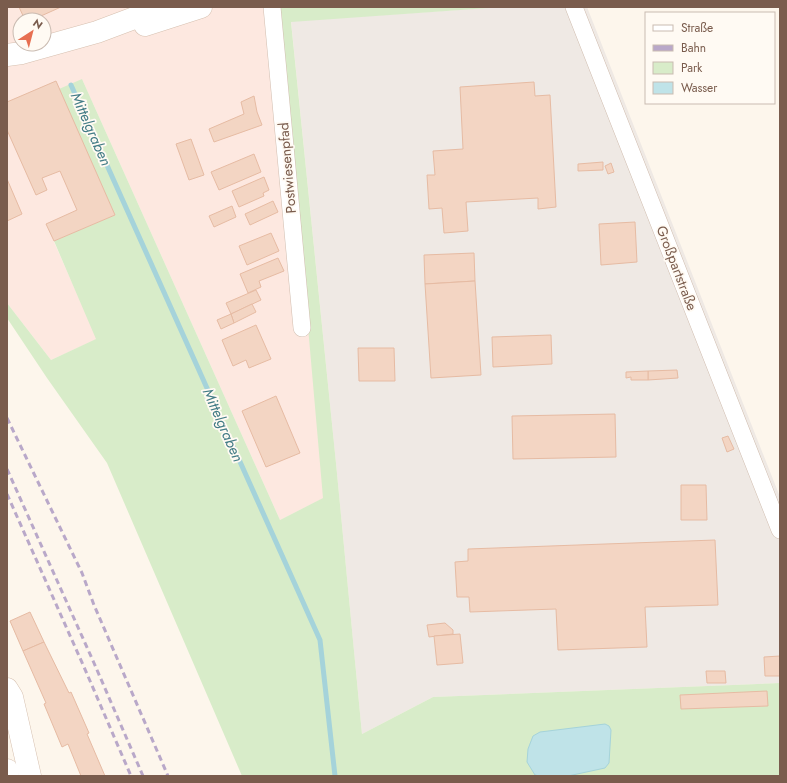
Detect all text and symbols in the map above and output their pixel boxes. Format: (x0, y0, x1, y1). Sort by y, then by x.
north arrow (12, 12, 52, 52)
legend (645, 12, 775, 104)
text: N (30, 15, 46, 33)
text: Straße (681, 19, 713, 37)
text: Bahn (681, 39, 706, 57)
text: Park (681, 59, 703, 77)
text: Wasser (681, 79, 718, 97)
water label: Mittelgraben (65, 89, 117, 169)
street label: Postwiesenpfad (273, 122, 301, 214)
street label: Großpartstraße (652, 223, 702, 313)
water label: Mittelgraben (197, 385, 249, 465)

